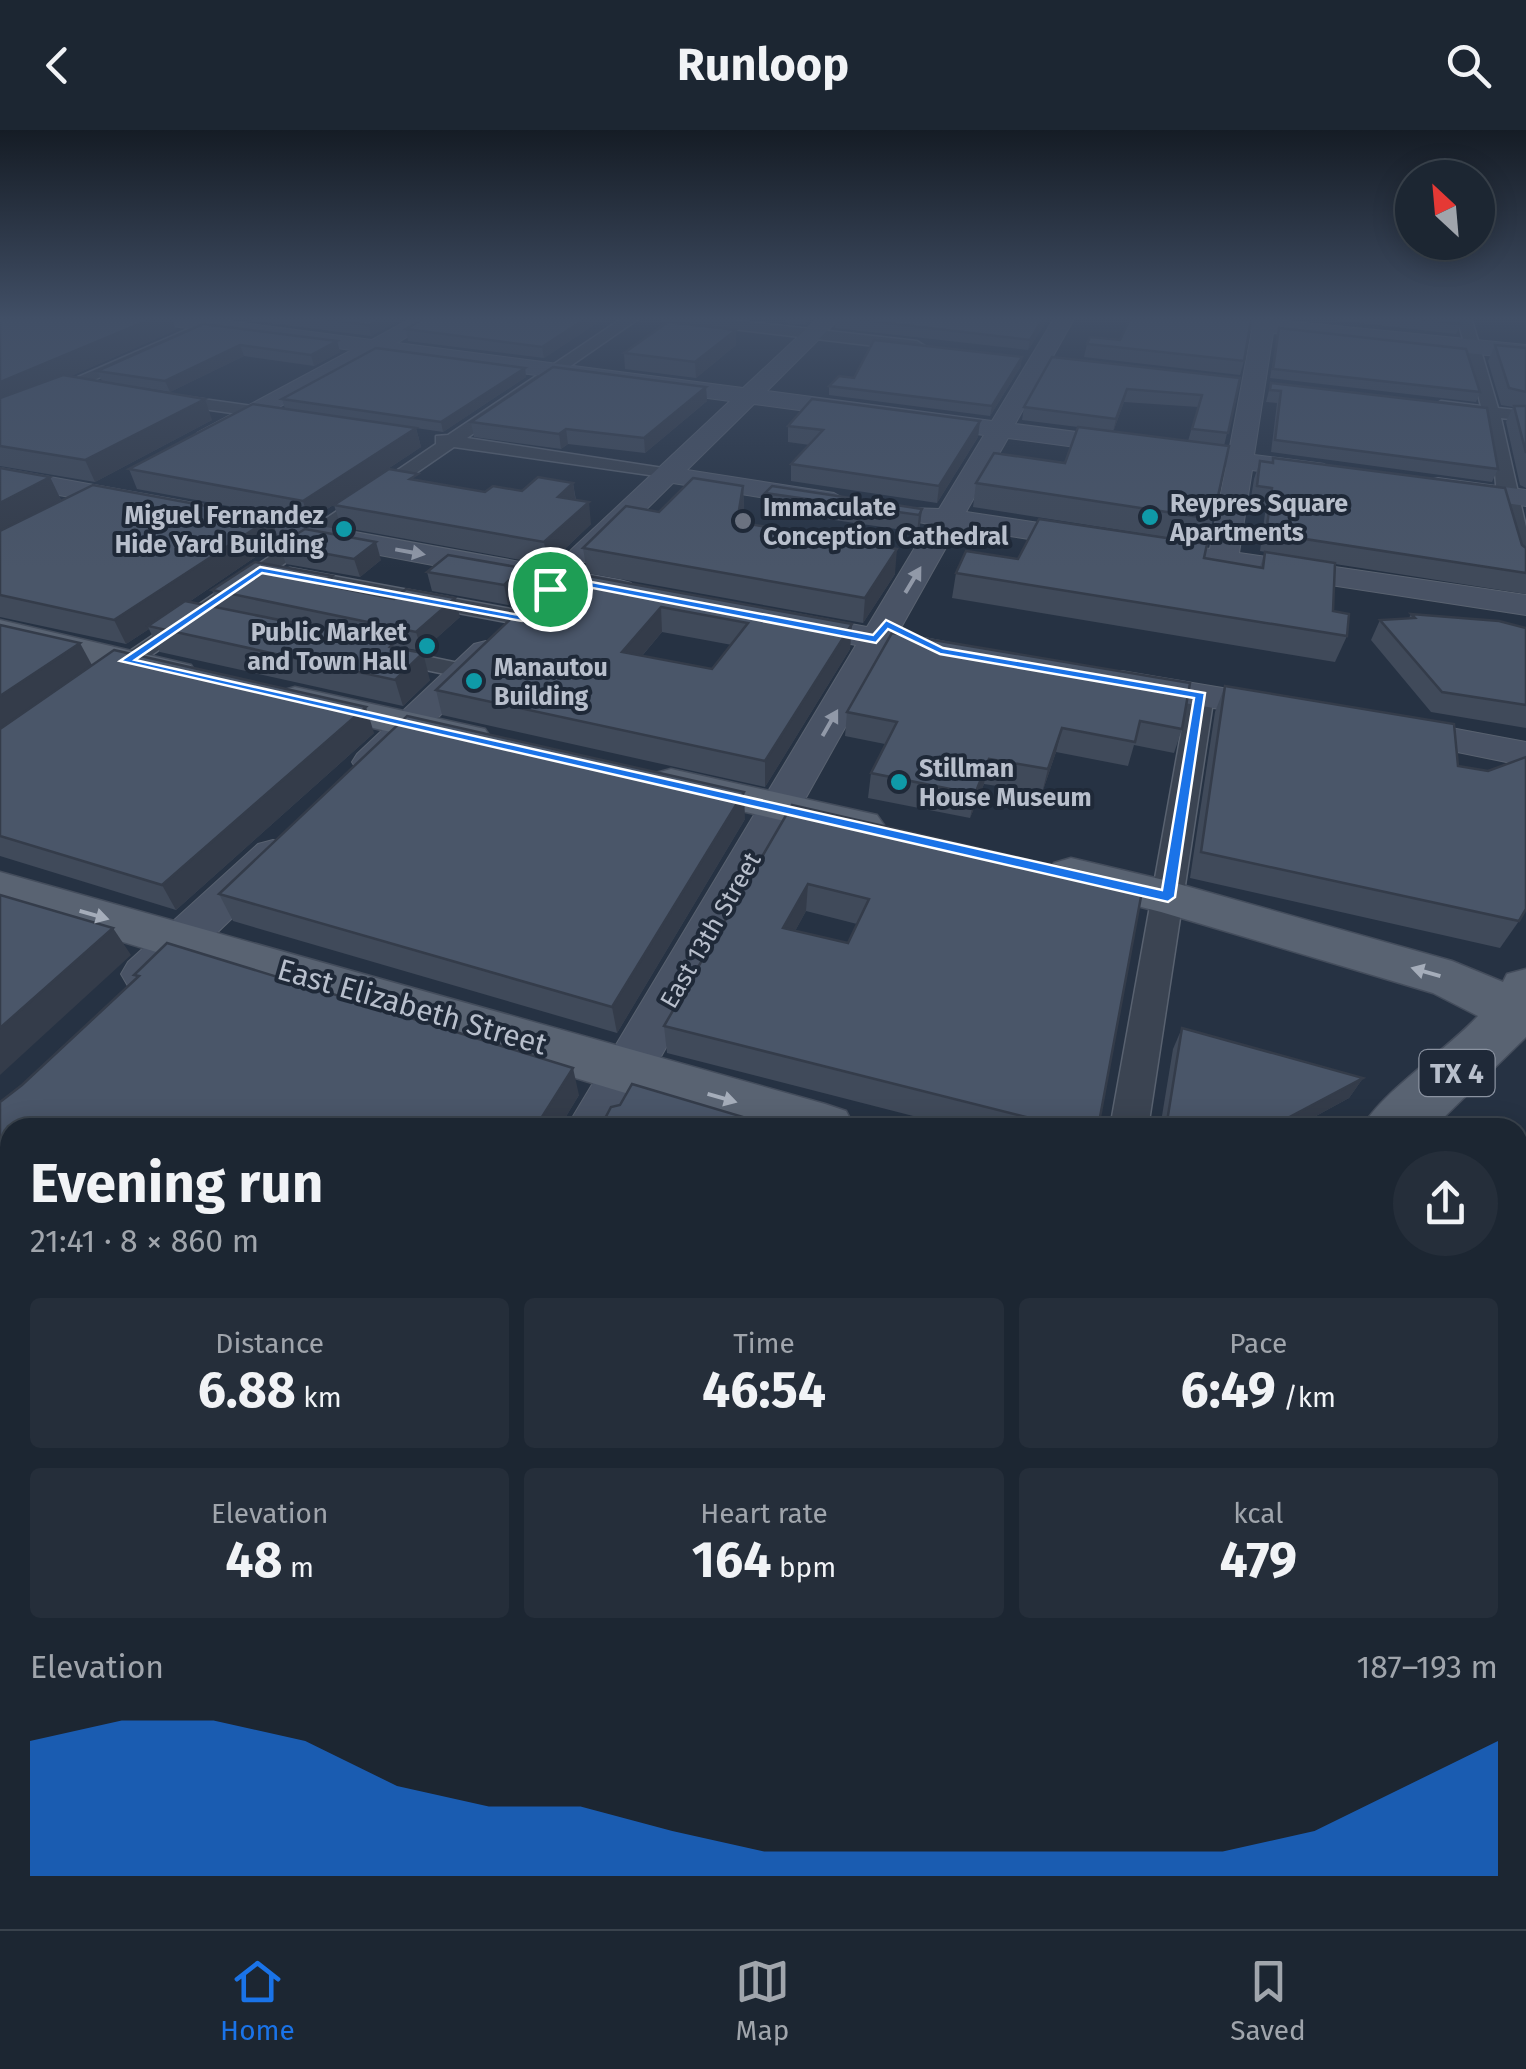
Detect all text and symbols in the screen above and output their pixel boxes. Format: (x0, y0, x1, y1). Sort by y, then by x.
icon: back (30, 38, 85, 93)
text: Runloop (677, 38, 849, 92)
icon: search (1441, 38, 1496, 93)
north arrow (1395, 160, 1495, 260)
map controls (1395, 160, 1495, 260)
place label: Reypres Square Apartments (1169, 489, 1348, 548)
place label: Immaculate Conception Cathedral (763, 493, 1009, 552)
place label: Miguel Fernandez Hide Yard Building (115, 501, 325, 560)
marker: Reypres Square Apartments (1139, 506, 1161, 528)
marker: Immaculate Conception Cathedral (732, 510, 754, 532)
marker: Miguel Fernandez Hide Yard Building (333, 518, 355, 540)
one-way arrow (395, 545, 426, 560)
pin (508, 547, 593, 632)
icon: arrive (523, 562, 578, 617)
one-way arrow (904, 566, 921, 594)
place label: Public Market and Town Hall (247, 618, 408, 677)
marker: Public Market and Town Hall (416, 635, 438, 657)
place label: Manautou Building (494, 653, 608, 712)
marker: Manautou Building (463, 670, 485, 692)
one-way arrow (821, 709, 838, 738)
place label: Stillman House Museum (919, 754, 1092, 813)
marker: Stillman House Museum (888, 771, 910, 793)
street label: East 13th Street (654, 846, 768, 1014)
one-way arrow (79, 908, 109, 923)
street label: East Elizabeth Street (273, 951, 551, 1063)
one-way arrow (1410, 964, 1440, 979)
road number: TX 4 (1420, 1050, 1494, 1096)
one-way arrow (707, 1090, 738, 1106)
text: Evening run (30, 1151, 324, 1217)
button: share (1393, 1151, 1498, 1256)
text: 21:41 · 8 × 860 m (30, 1222, 259, 1260)
text: Distance (215, 1327, 324, 1360)
text: Time (733, 1327, 795, 1360)
text: Pace (1229, 1327, 1287, 1360)
text: 6.88 (198, 1360, 296, 1420)
text: 46:54 (702, 1360, 826, 1420)
text: 6:49 (1181, 1360, 1276, 1420)
text: km (296, 1381, 342, 1414)
text: /km (1276, 1381, 1336, 1414)
text: Elevation (211, 1497, 328, 1530)
text: Heart rate (700, 1497, 828, 1530)
text: kcal (1233, 1497, 1284, 1530)
text: 48 (225, 1530, 283, 1590)
text: 164 (692, 1530, 771, 1590)
text: 479 (1220, 1530, 1297, 1590)
text: m (283, 1551, 314, 1584)
text: bpm (771, 1551, 836, 1584)
text: Elevation (30, 1648, 164, 1686)
text: 187–193 m (1356, 1648, 1498, 1686)
tab: Home (220, 1954, 295, 2047)
tab: Map (735, 1954, 790, 2047)
tab: Saved (1230, 1954, 1306, 2047)

